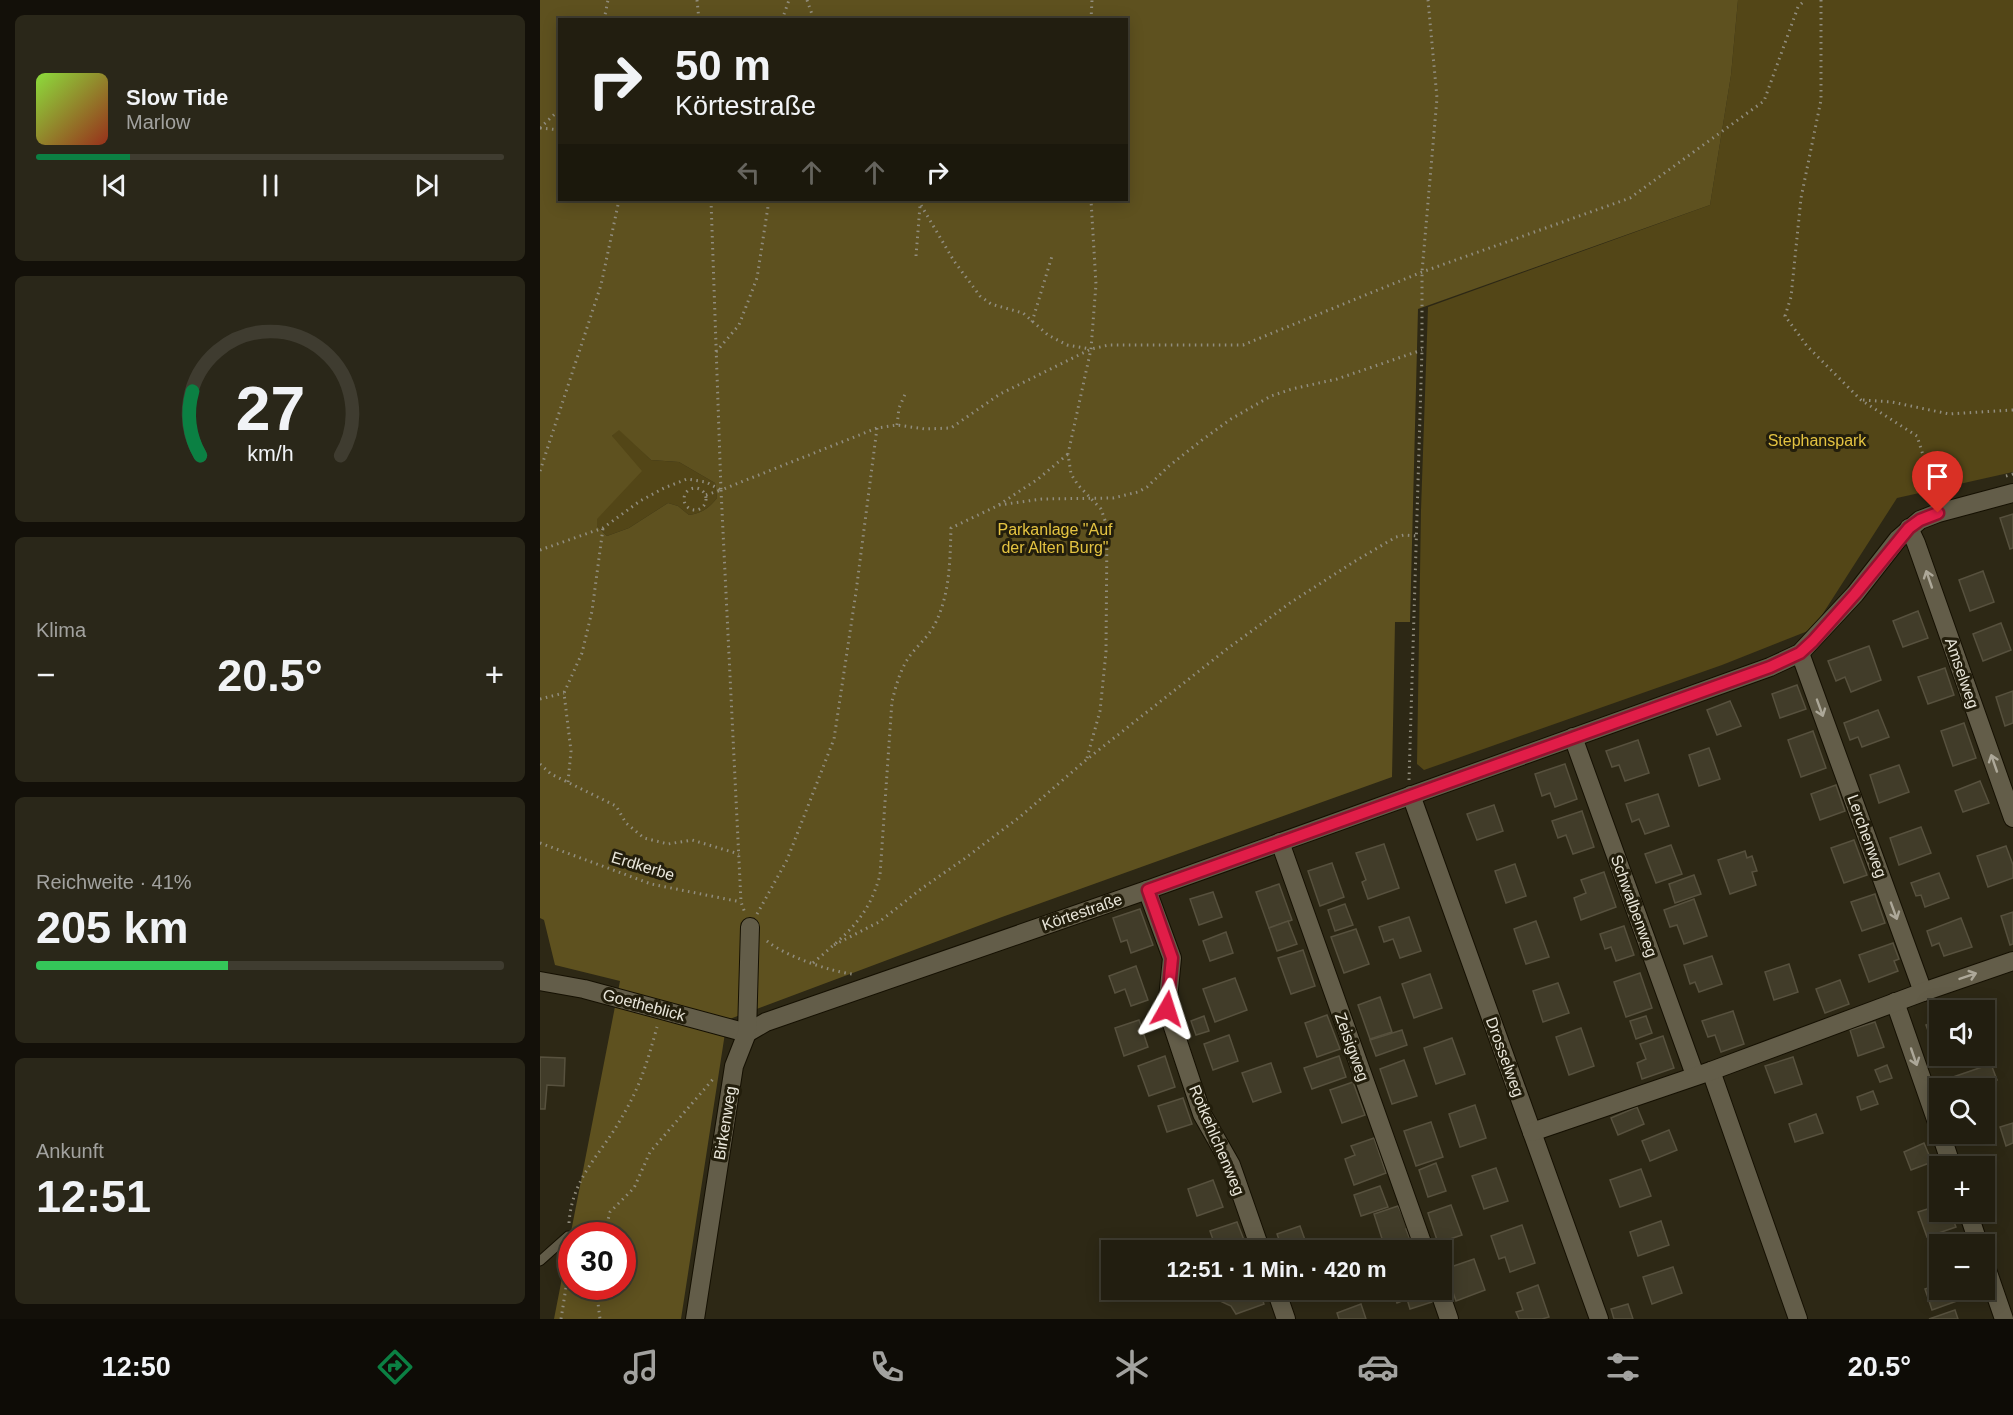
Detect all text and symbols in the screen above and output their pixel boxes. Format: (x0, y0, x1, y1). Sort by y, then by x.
icon: right (576, 42, 654, 120)
text: 50 m (675, 42, 771, 89)
text: Slow Tide (126, 85, 228, 110)
text: Körtestraße (675, 91, 816, 121)
text: Marlow (126, 111, 190, 133)
icon: left (732, 156, 765, 189)
icon: ahead (795, 156, 828, 189)
icon: ahead (858, 156, 891, 189)
icon: right (921, 156, 954, 189)
icon: previous (98, 169, 131, 202)
icon: pause (254, 169, 287, 202)
icon: next (410, 169, 443, 202)
text: 27 (235, 374, 305, 443)
park label: Stephanspark (1768, 432, 1867, 449)
text: km/h (247, 442, 293, 466)
pin (1912, 451, 1963, 513)
icon: arrive (1921, 460, 1954, 493)
park label: Parkanlage "Auf der Alten Burg" (997, 521, 1113, 556)
one-way arrow (1923, 570, 1934, 589)
text: Klima (36, 619, 86, 641)
street label: Amselweg (1942, 635, 1982, 711)
text: 20.5° (217, 650, 323, 701)
text: − (36, 656, 55, 693)
text: + (485, 656, 504, 693)
one-way arrow (1816, 698, 1827, 717)
one-way arrow (1987, 754, 1998, 773)
street label: Lerchenweg (1844, 792, 1890, 880)
street label: Erdkerbe (609, 848, 677, 884)
street label: Schwalbenweg (1608, 853, 1660, 959)
text: Reichweite · 41% (36, 871, 192, 893)
street label: Körtestraße (1040, 890, 1124, 934)
one-way arrow (1889, 901, 1900, 920)
text: 205 km (36, 902, 189, 953)
one-way arrow (1958, 970, 1977, 981)
position arrow (1135, 977, 1199, 1041)
street label: Goetheblick (601, 986, 688, 1024)
map controls (1929, 1000, 1995, 1300)
button: sound (1929, 1000, 1995, 1066)
street label: Zeisigweg (1332, 1010, 1372, 1084)
street label: Drosselweg (1483, 1015, 1527, 1099)
one-way arrow (1910, 1047, 1921, 1066)
button: search (1929, 1078, 1995, 1144)
street label: Rotkehlchenweg (1186, 1082, 1248, 1198)
street label: Birkenweg (711, 1085, 739, 1161)
text: Ankunft (36, 1140, 104, 1162)
button: + (1929, 1156, 1995, 1222)
text: 12:51 (36, 1171, 151, 1222)
speed limit sign: 30 (558, 1222, 636, 1300)
button: − (1929, 1234, 1995, 1300)
text: 12:51 · 1 Min. · 420 m (1166, 1257, 1387, 1282)
icon: directions (374, 1346, 416, 1388)
icon: music (620, 1346, 662, 1388)
icon: phone (866, 1346, 908, 1388)
icon: climate (1111, 1346, 1153, 1388)
icon: car (1357, 1346, 1399, 1388)
icon: filters (1602, 1346, 1644, 1388)
text: 12:50 (102, 1352, 171, 1382)
text: 20.5° (1848, 1352, 1911, 1382)

